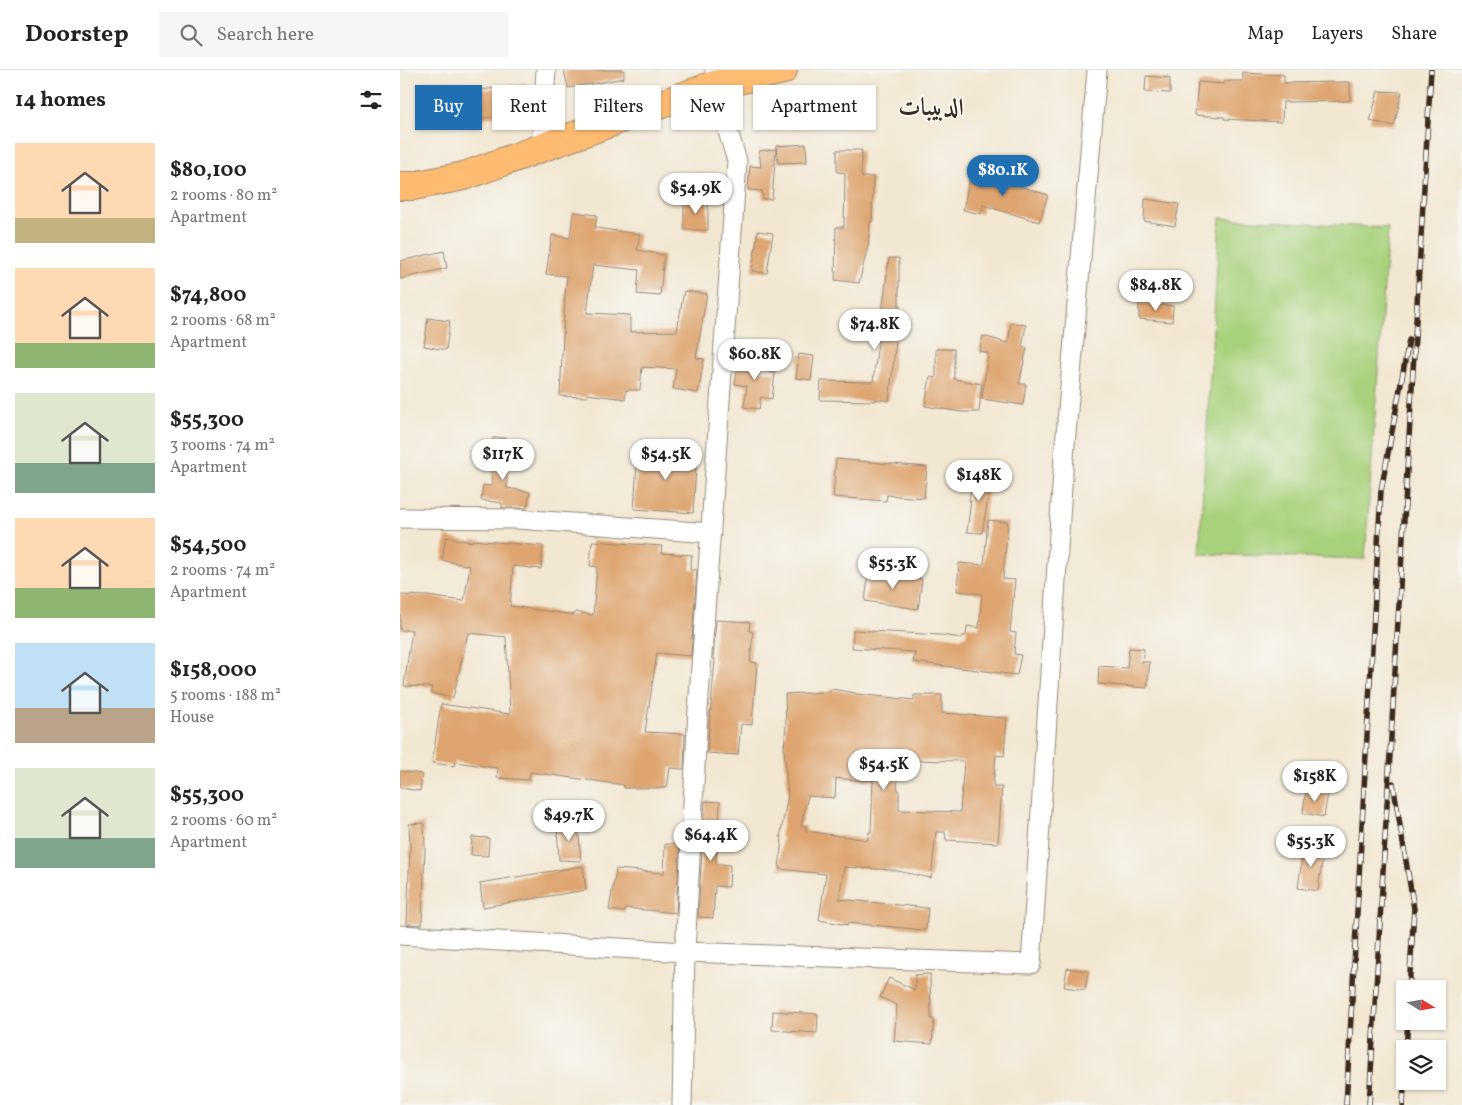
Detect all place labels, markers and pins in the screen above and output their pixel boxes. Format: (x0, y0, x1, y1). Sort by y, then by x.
pin: $80.1K (962, 154, 1044, 197)
pin: $54.9K (655, 172, 737, 215)
pin: $84.8K (1115, 270, 1197, 312)
pin: $74.8K (834, 308, 916, 351)
pin: $60.8K (714, 338, 796, 381)
pin: $117K (468, 438, 538, 481)
pin: $54.5K (625, 438, 707, 481)
pin: $148K (944, 460, 1014, 502)
pin: $55.3K (852, 548, 934, 590)
pin: $54.5K (843, 748, 925, 791)
pin: $158K (1280, 760, 1350, 803)
pin: $49.7K (528, 800, 610, 842)
pin: $64.4K (670, 820, 752, 862)
pin: $55.3K (1270, 826, 1352, 868)

